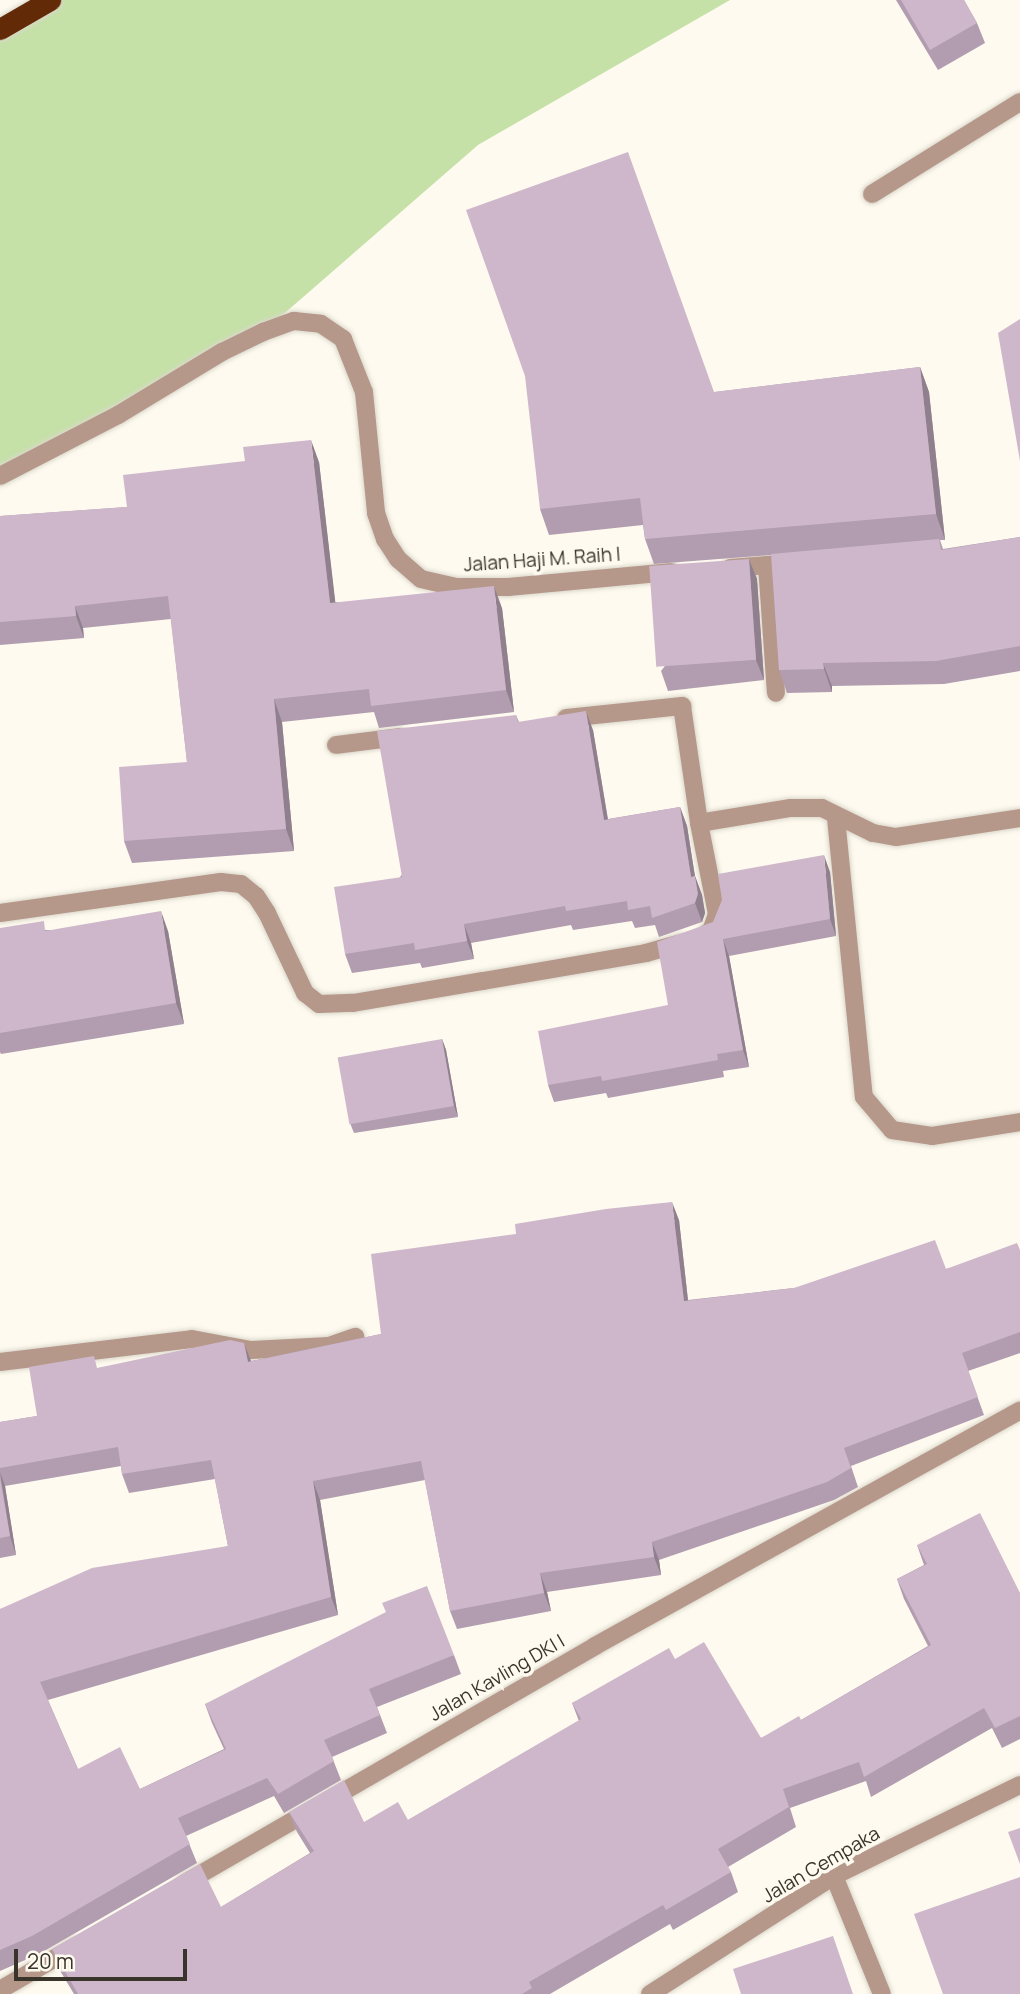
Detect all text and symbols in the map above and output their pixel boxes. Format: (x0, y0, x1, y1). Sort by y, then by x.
street label: Jalan Haji M. Raih I (463, 543, 621, 577)
street label: Jalan Kavling DKI I (425, 1630, 569, 1726)
street label: Jalan Cempaka (758, 1822, 884, 1908)
scale bar (18, 1934, 191, 1978)
text: 20 m (27, 1947, 74, 1975)

